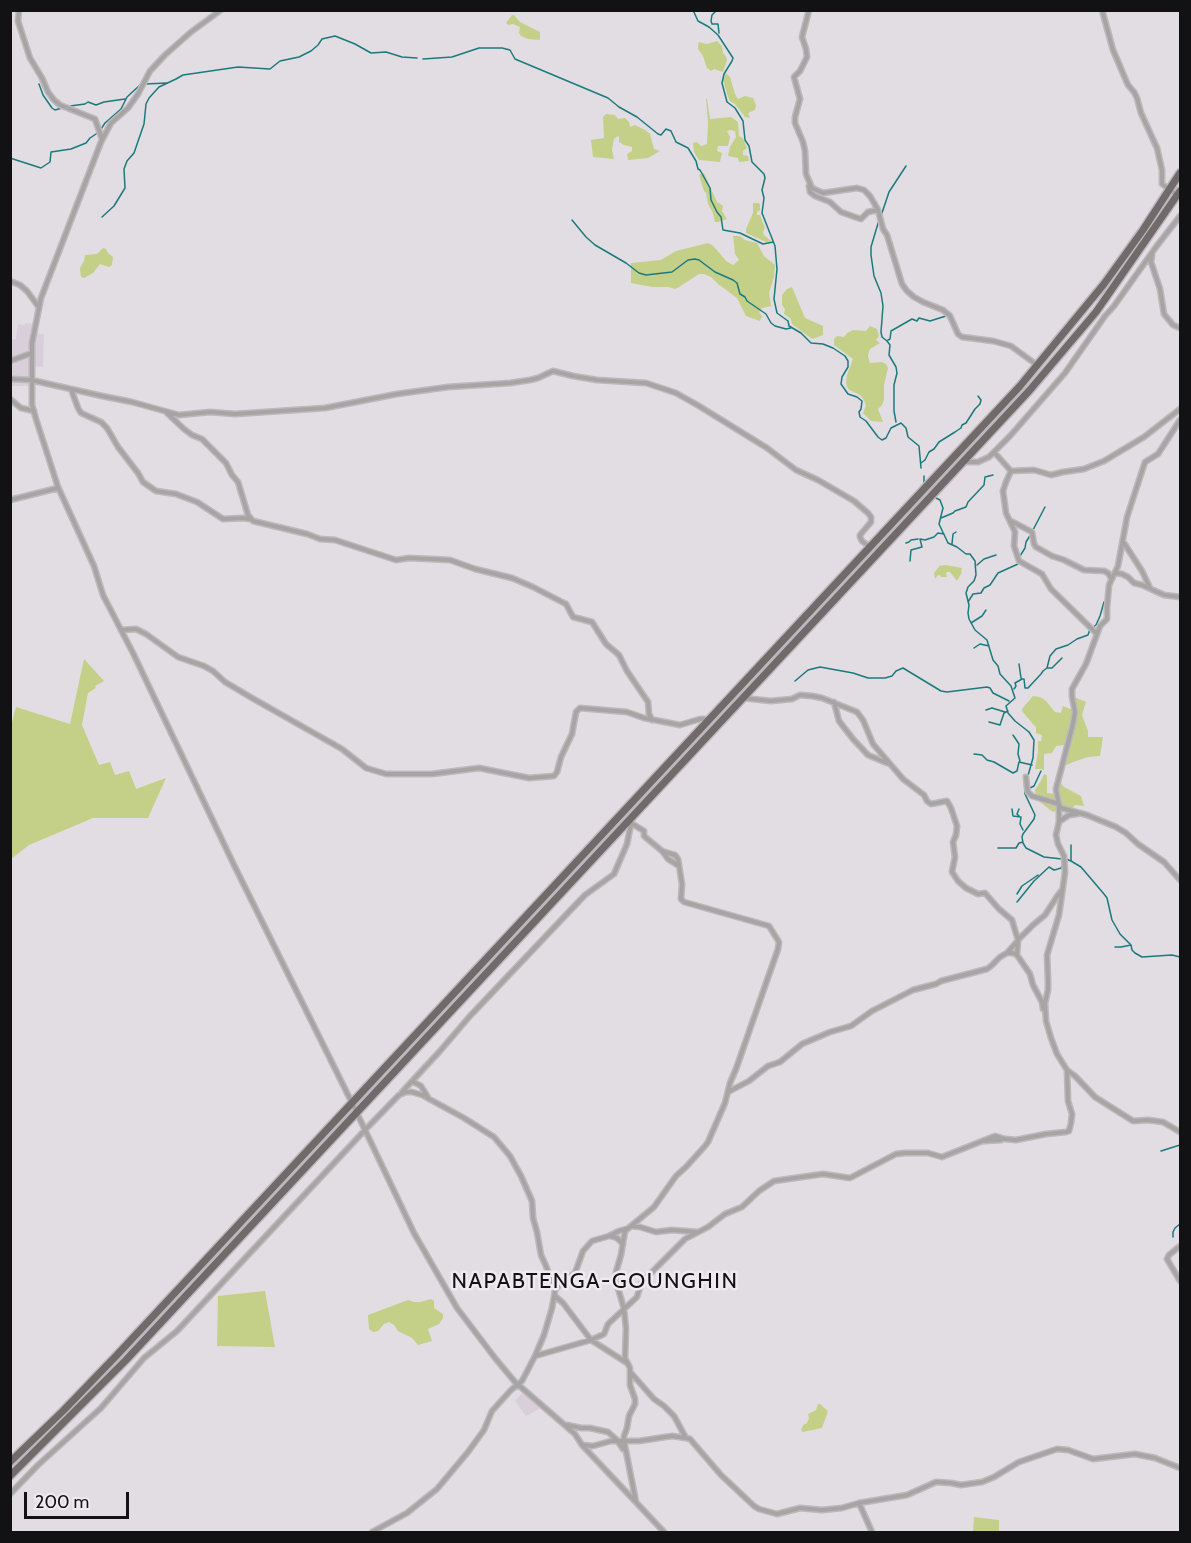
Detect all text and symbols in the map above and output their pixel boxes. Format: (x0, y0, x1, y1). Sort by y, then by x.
district label: NAPABTENGA-GOUNGHIN (452, 1269, 738, 1295)
scale bar (27, 1480, 132, 1518)
text: 200 m (35, 1491, 89, 1513)

